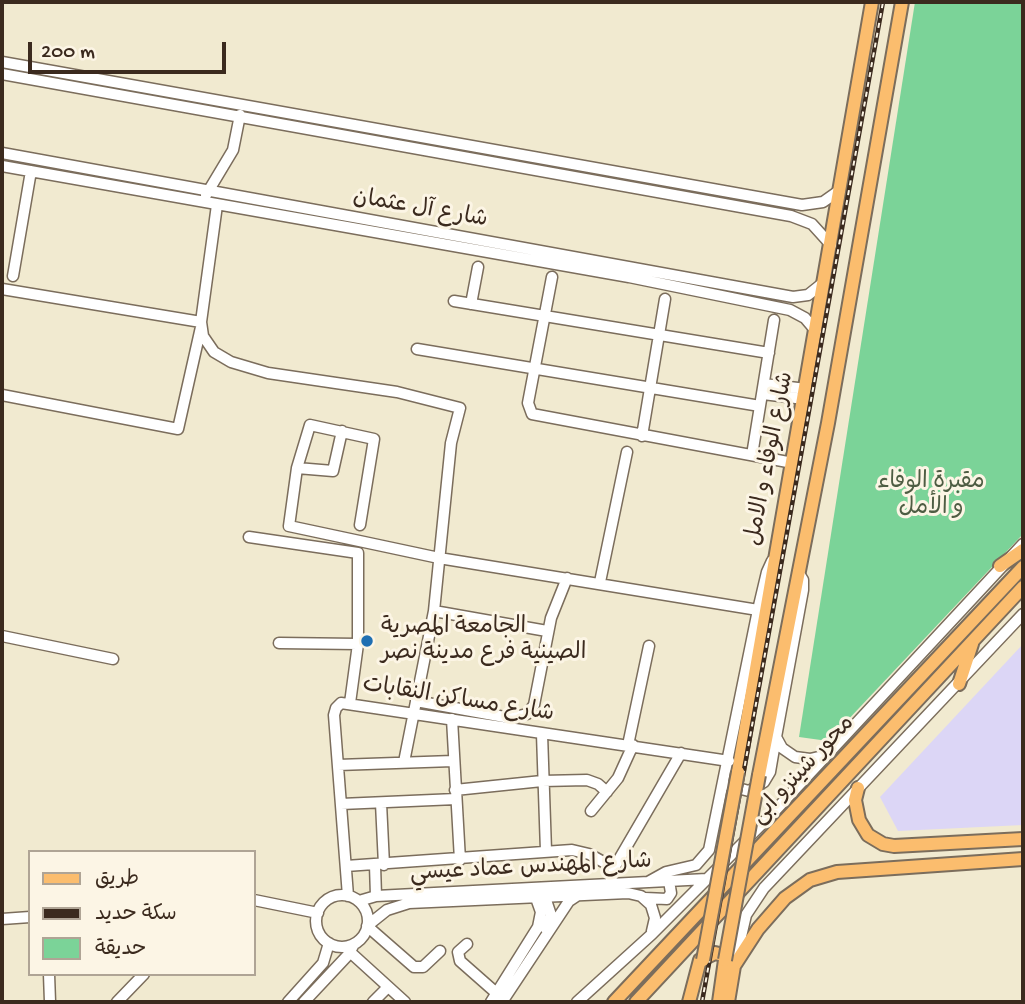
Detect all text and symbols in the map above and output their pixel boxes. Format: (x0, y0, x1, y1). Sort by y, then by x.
scale bar (32, 28, 229, 72)
text: 200 m (41, 41, 95, 66)
street label: شارع آل عثمان (350, 185, 490, 235)
street label: شارع الوفاء و الامل (741, 370, 801, 548)
park label: مقبرة الوفاء و الأمل (877, 469, 985, 523)
place label: الجامعة المصرية الصينية فرع مدينة نصر (381, 614, 586, 668)
marker: الجامعة المصرية الصينية فرع مدينة نصر (359, 633, 375, 649)
street label: شارع مساكن النقابات (360, 672, 556, 730)
street label: محور شينزو ابى (747, 711, 861, 831)
street label: شارع المهندس عماد عيسي (409, 849, 653, 889)
legend (28, 850, 256, 976)
text: طريق (95, 868, 139, 893)
text: سكة حديد (95, 903, 177, 928)
text: حديقة (95, 938, 146, 963)

